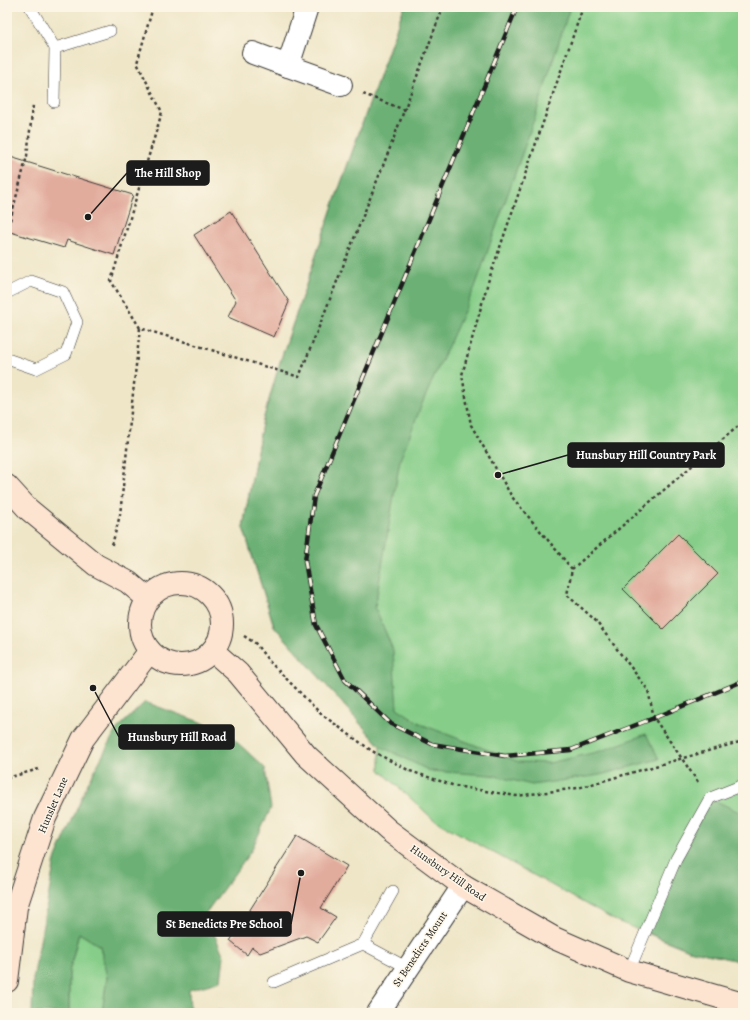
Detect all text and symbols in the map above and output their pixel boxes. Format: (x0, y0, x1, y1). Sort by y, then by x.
callout: The Hill Shop (127, 161, 209, 185)
text: The Hill Shop (135, 165, 202, 181)
callout: Hunsbury Hill Country Park (568, 443, 724, 467)
text: Hunsbury Hill Country Park (576, 447, 717, 463)
callout: Hunsbury Hill Road (119, 725, 234, 749)
text: Hunsbury Hill Road (127, 729, 227, 745)
street label: Hunslet Lane (34, 774, 72, 835)
street label: Hunsbury Hill Road (407, 841, 489, 905)
street label: St Benedicts Mount (389, 908, 451, 990)
callout: St Benedicts Pre School (158, 912, 291, 936)
text: St Benedicts Pre School (166, 916, 283, 932)

